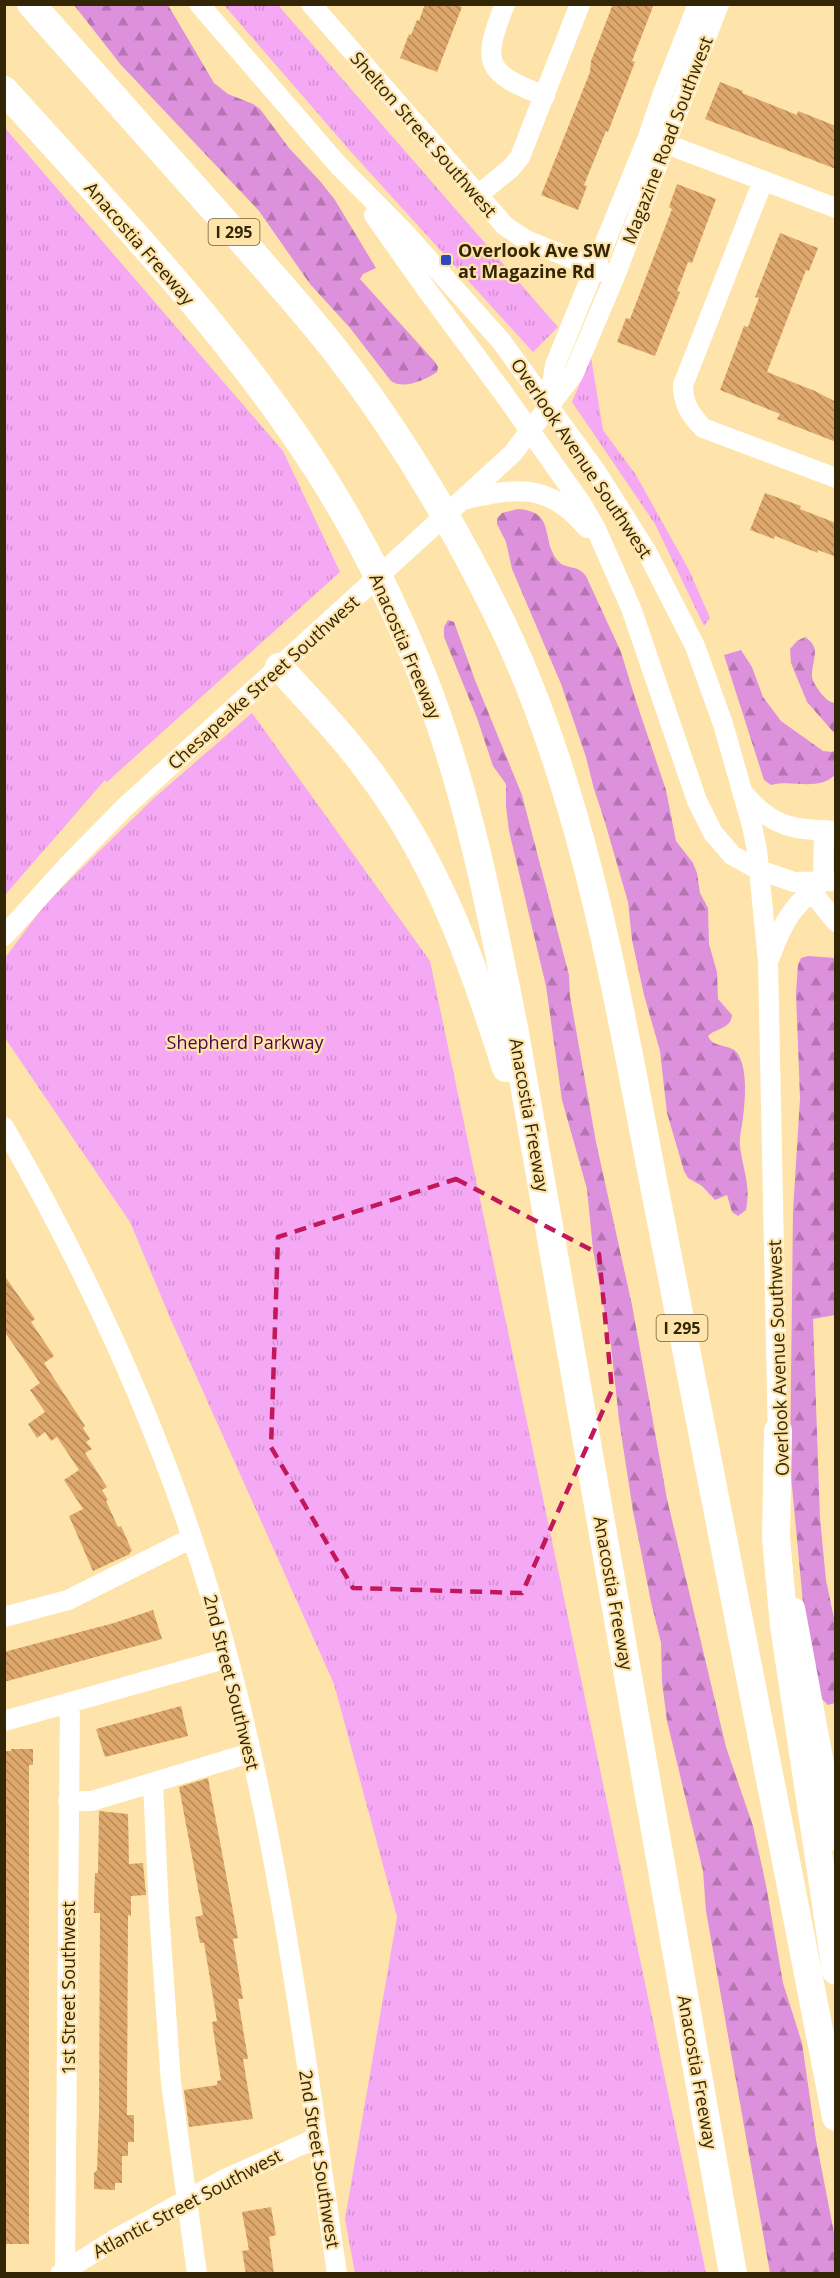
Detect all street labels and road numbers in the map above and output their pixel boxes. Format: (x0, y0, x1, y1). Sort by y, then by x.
street label: Magazine Road Southwest (616, 33, 718, 247)
street label: Shelton Street Southwest (345, 46, 503, 222)
street label: Anacostia Freeway (80, 176, 201, 310)
road number: I 295 (208, 219, 260, 245)
street label: Overlook Avenue Southwest (506, 353, 658, 563)
street label: Anacostia Freeway (364, 570, 448, 723)
street label: Chesapeake Street Southwest (162, 590, 364, 774)
street label: Anacostia Freeway (505, 1036, 556, 1195)
street label: Overlook Avenue Southwest (762, 1239, 794, 1477)
road number: I 295 (656, 1315, 708, 1341)
street label: Anacostia Freeway (589, 1514, 640, 1673)
street label: 2nd Street Southwest (199, 1592, 265, 1772)
street label: 1st Street Southwest (56, 1901, 80, 2075)
street label: Anacostia Freeway (673, 1993, 724, 2152)
street label: 2nd Street Southwest (294, 2068, 346, 2250)
street label: Atlantic Street Southwest (88, 2143, 286, 2263)

